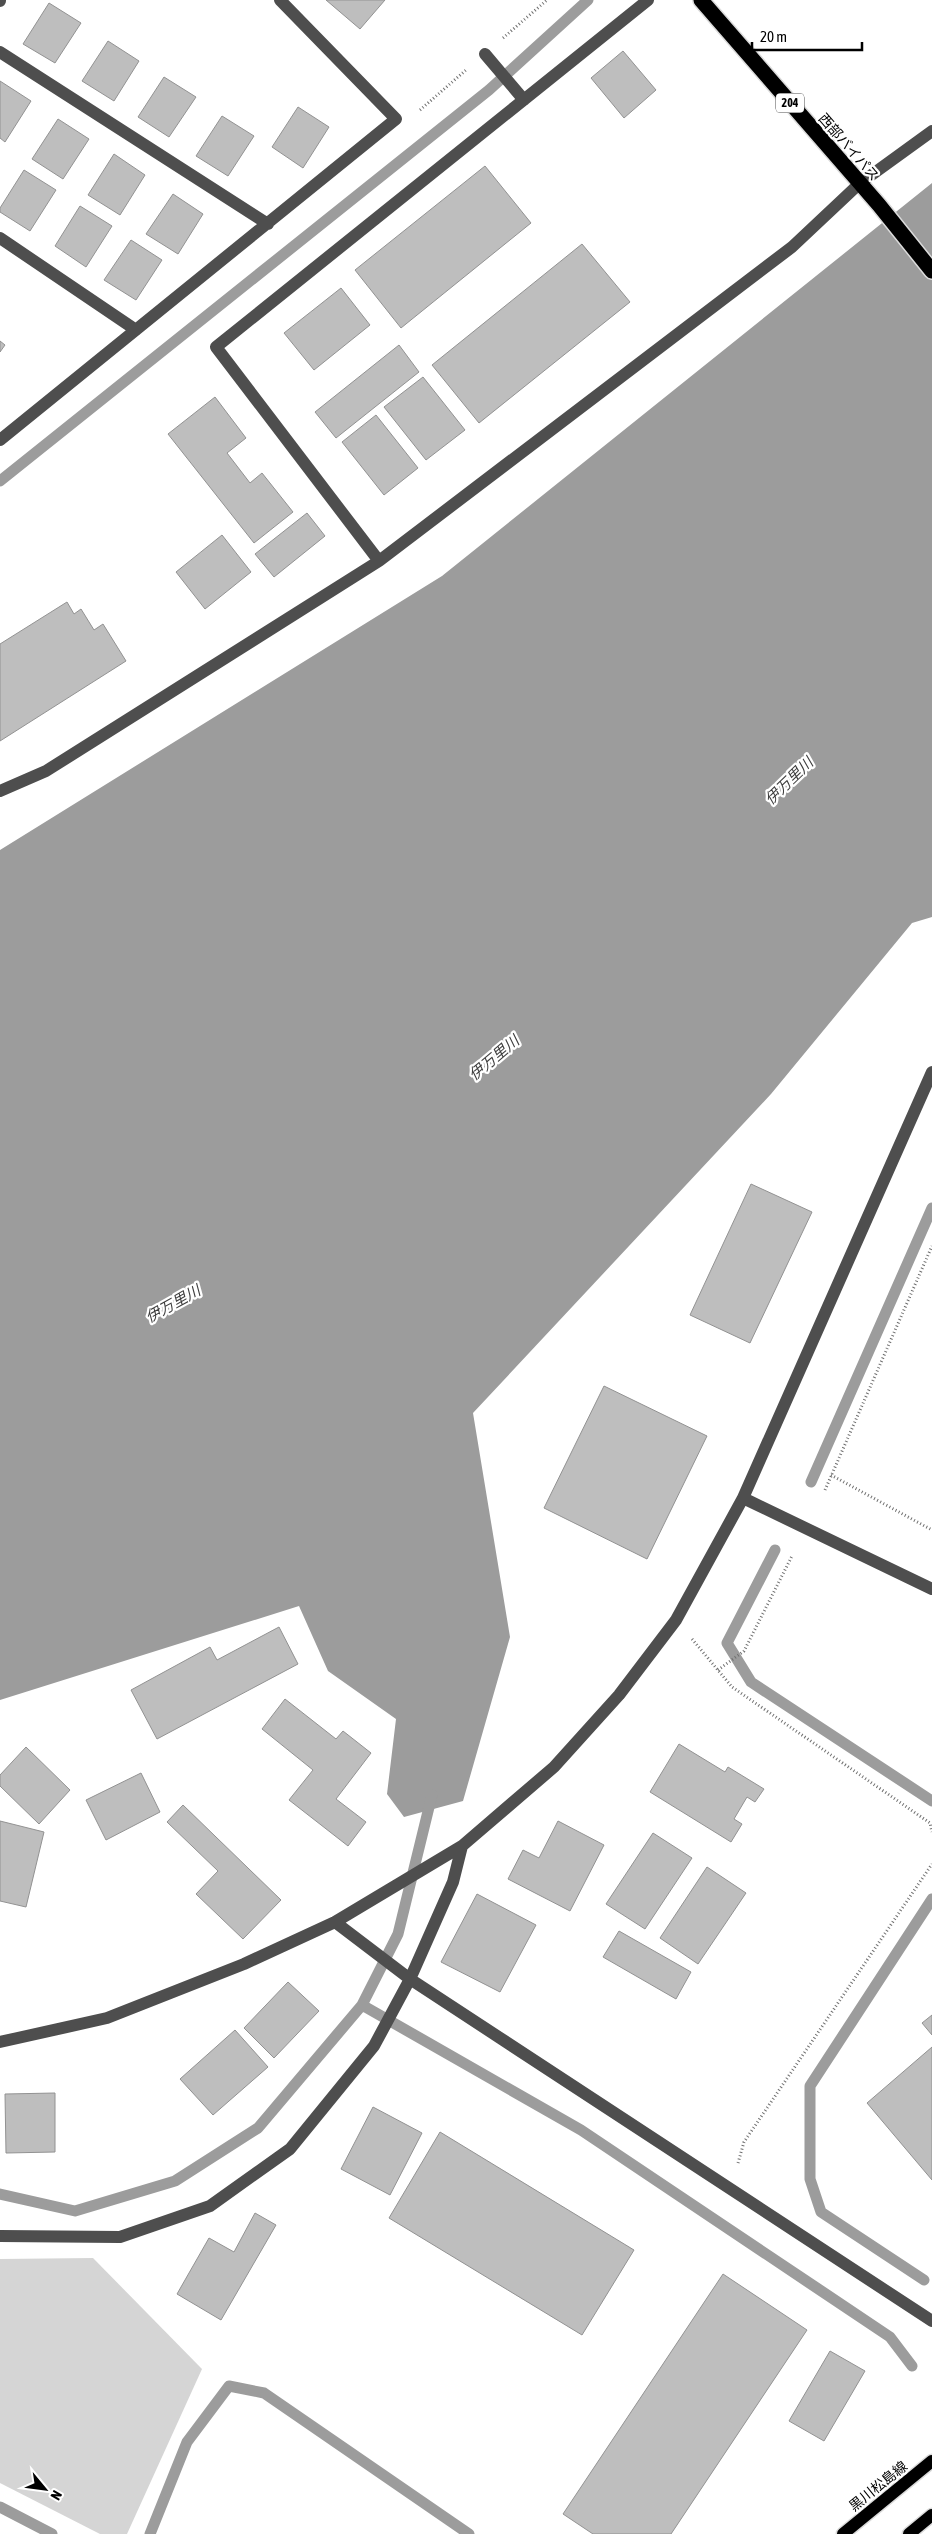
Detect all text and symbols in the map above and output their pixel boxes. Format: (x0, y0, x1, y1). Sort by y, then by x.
scale bar (752, 20, 862, 52)
text: 20 m (760, 28, 787, 45)
road number: 204 (776, 94, 804, 112)
street label: 西部バイパス (815, 110, 883, 184)
water label: 伊万里川 (761, 752, 818, 808)
water label: 伊万里川 (465, 1031, 524, 1083)
water label: 伊万里川 (142, 1281, 205, 1326)
street label: 黒川松島線 (846, 2458, 910, 2514)
north arrow (20, 2464, 70, 2514)
text: N (47, 2488, 65, 2503)

